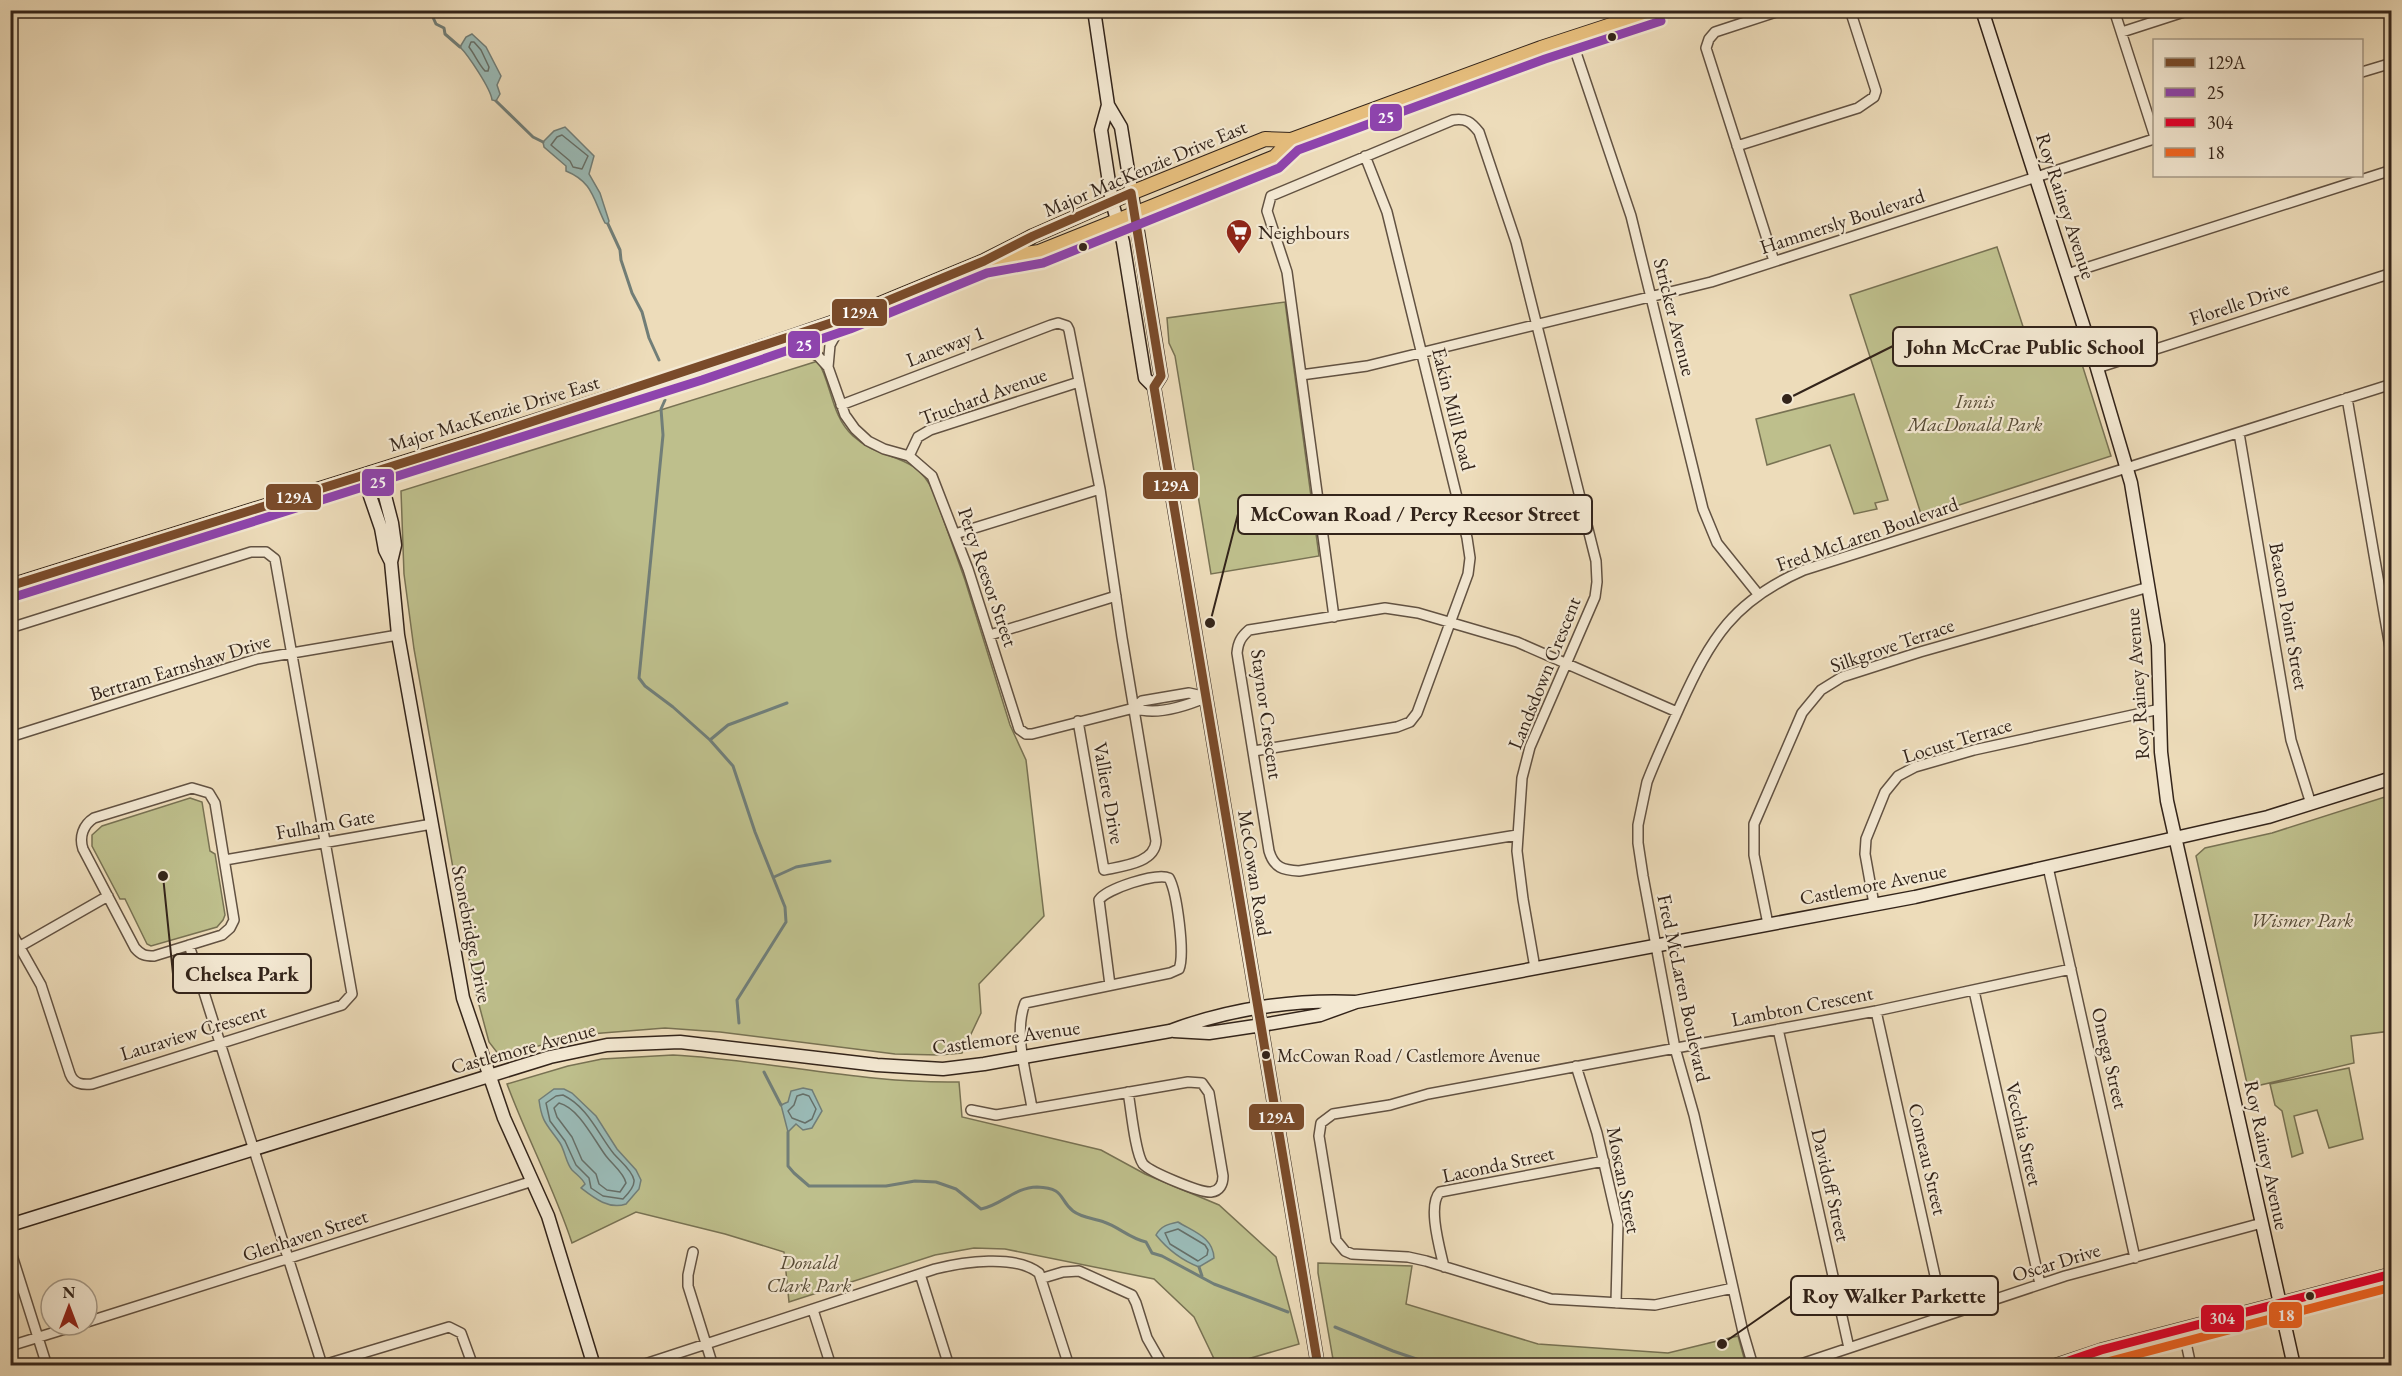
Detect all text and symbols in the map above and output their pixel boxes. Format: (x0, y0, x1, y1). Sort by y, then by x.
unlabelled marker (1606, 31, 1618, 43)
legend (2153, 39, 2363, 177)
text: 129A (2207, 51, 2246, 74)
text: 25 (2207, 81, 2224, 104)
line badge: 25 (1369, 103, 1403, 132)
text: 25 (1378, 107, 1394, 128)
text: 304 (2207, 111, 2233, 134)
street label: Major MacKenzie Drive East (1039, 113, 1251, 223)
street label: Roy Rainey Avenue (2030, 130, 2102, 283)
text: 18 (2207, 141, 2224, 164)
street label: Hammersly Boulevard (1756, 182, 1929, 260)
supermarket icon: Neighbours (1224, 217, 1254, 255)
place label: Neighbours (1258, 219, 1349, 245)
unlabelled marker (1077, 241, 1089, 253)
street label: Stricker Avenue (1648, 255, 1702, 379)
street label: Florelle Drive (2186, 275, 2292, 331)
line badge: 129A (831, 298, 888, 327)
text: 129A (842, 302, 879, 323)
street label: Laneway 1 (902, 319, 988, 373)
callout: John McCrae Public School (1893, 327, 2157, 366)
line badge: 25 (787, 330, 821, 359)
text: John McCrae Public School (1903, 333, 2145, 360)
text: 25 (796, 335, 812, 356)
street label: Eakin Mill Road (1426, 345, 1482, 474)
street label: Truchard Avenue (916, 361, 1050, 431)
street label: Major MacKenzie Drive East (386, 368, 603, 457)
park label: Innis MacDonald Park (1906, 388, 2043, 437)
line badge: 25 (361, 468, 395, 497)
line badge: 129A (1142, 471, 1199, 500)
text: 25 (370, 472, 386, 493)
text: 129A (1153, 475, 1190, 496)
line badge: 129A (265, 483, 322, 511)
text: 129A (276, 487, 313, 508)
street label: Fred McLaren Boulevard (1772, 490, 1962, 577)
callout: McCowan Road / Percy Reesor Street (1238, 495, 1592, 534)
text: McCowan Road / Percy Reesor Street (1250, 500, 1580, 527)
street label: Percy Reesor Street (952, 504, 1024, 651)
street label: Beacon Point Street (2263, 540, 2315, 693)
street label: Landsdown Crescent (1502, 592, 1587, 753)
street label: Roy Rainey Avenue (2119, 607, 2155, 761)
street label: Silkgrove Terrace (1827, 612, 1958, 678)
street label: Bertram Earnshaw Drive (87, 627, 274, 707)
street label: Staynor Crescent (1245, 647, 1289, 781)
street label: Locust Terrace (1899, 711, 2015, 769)
street label: Valliere Drive (1087, 740, 1131, 846)
street label: Fulham Gate (273, 802, 377, 845)
street label: McCowan Road (1232, 808, 1278, 939)
street label: Castlemore Avenue (1797, 857, 1949, 911)
street label: Stonebridge Drive (446, 863, 498, 1005)
street label: Fred McLaren Boulevard (1651, 892, 1717, 1085)
park label: Wismer Park (2251, 907, 2353, 933)
callout: Chelsea Park (173, 954, 311, 993)
text: Chelsea Park (185, 960, 299, 987)
street label: Lambton Crescent (1729, 979, 1876, 1032)
street label: Lauraview Crescent (117, 997, 270, 1067)
street label: Omega Street (2086, 1005, 2134, 1112)
street label: Castlemore Avenue (930, 1014, 1082, 1060)
street label: Castlemore Avenue (448, 1016, 598, 1080)
place label: McCowan Road / Castlemore Avenue (1277, 1044, 1540, 1067)
marker: McCowan Road / Castlemore Avenue (1260, 1049, 1272, 1061)
street label: Roy Rainey Avenue (2238, 1078, 2296, 1232)
street label: Vecchia Street (1999, 1079, 2049, 1189)
street label: Comeau Street (1903, 1101, 1954, 1218)
line badge: 129A (1248, 1103, 1305, 1131)
text: 129A (1258, 1107, 1295, 1128)
street label: Moscan Street (1601, 1124, 1647, 1236)
street label: Davidoff Street (1805, 1126, 1857, 1245)
street label: Laconda Street (1440, 1139, 1557, 1189)
street label: Glenhaven Street (239, 1202, 372, 1267)
street label: Oscar Drive (2009, 1236, 2103, 1288)
park label: Donald Clark Park (767, 1249, 851, 1298)
callout: Roy Walker Parkette (1791, 1276, 1998, 1315)
north arrow (39, 1277, 99, 1337)
text: N (63, 1282, 76, 1303)
text: Roy Walker Parkette (1802, 1282, 1986, 1309)
unlabelled marker (2304, 1290, 2316, 1302)
line badge: 18 (2268, 1301, 2303, 1329)
line badge: 304 (2200, 1304, 2245, 1333)
text: 18 (2278, 1305, 2294, 1326)
text: 304 (2209, 1308, 2235, 1329)

